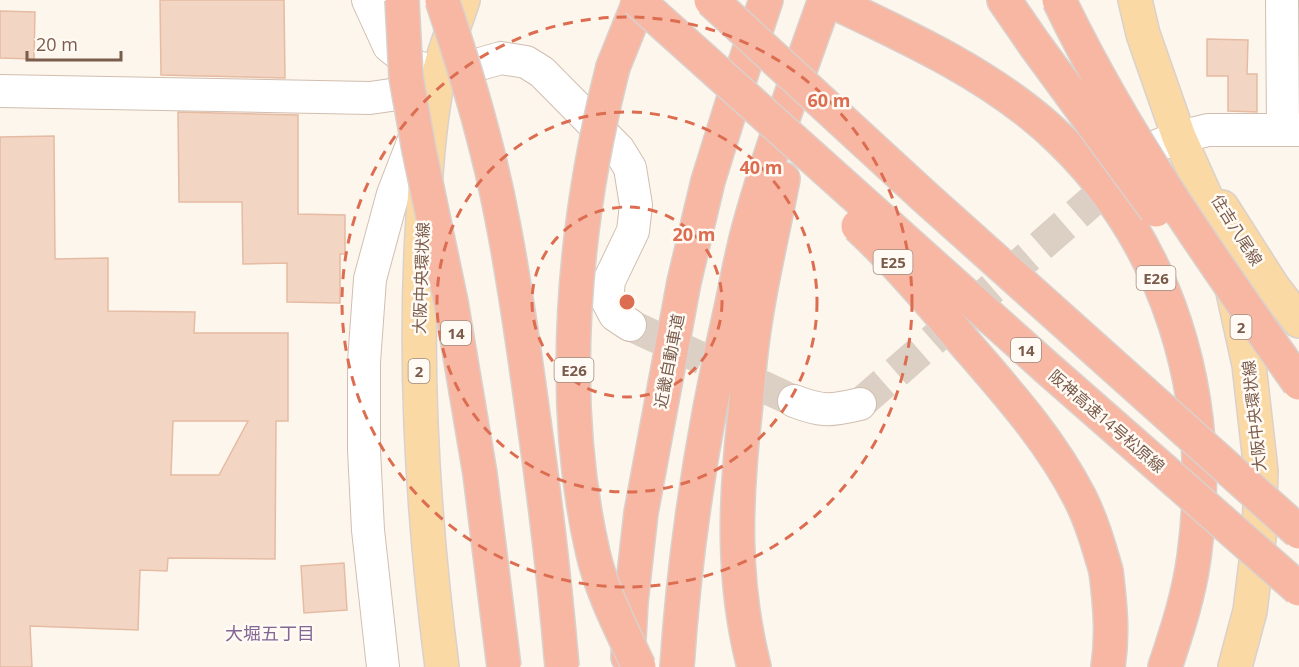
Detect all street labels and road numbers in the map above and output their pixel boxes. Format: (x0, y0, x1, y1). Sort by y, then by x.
street label: 住吉八尾線 (1206, 190, 1268, 270)
street label: 大阪中央環状線 (408, 222, 434, 334)
road number: E25 (874, 250, 912, 274)
road number: E26 (1136, 266, 1176, 290)
street label: 近畿自動車道 (649, 312, 689, 410)
road number: 2 (1230, 315, 1252, 339)
road number: 14 (441, 321, 471, 345)
road number: 14 (1011, 338, 1041, 362)
road number: E26 (554, 358, 594, 382)
road number: 2 (408, 359, 430, 383)
street label: 大阪中央環状線 (1237, 359, 1271, 473)
street label: 阪神高速14号松原線 (1045, 365, 1169, 477)

